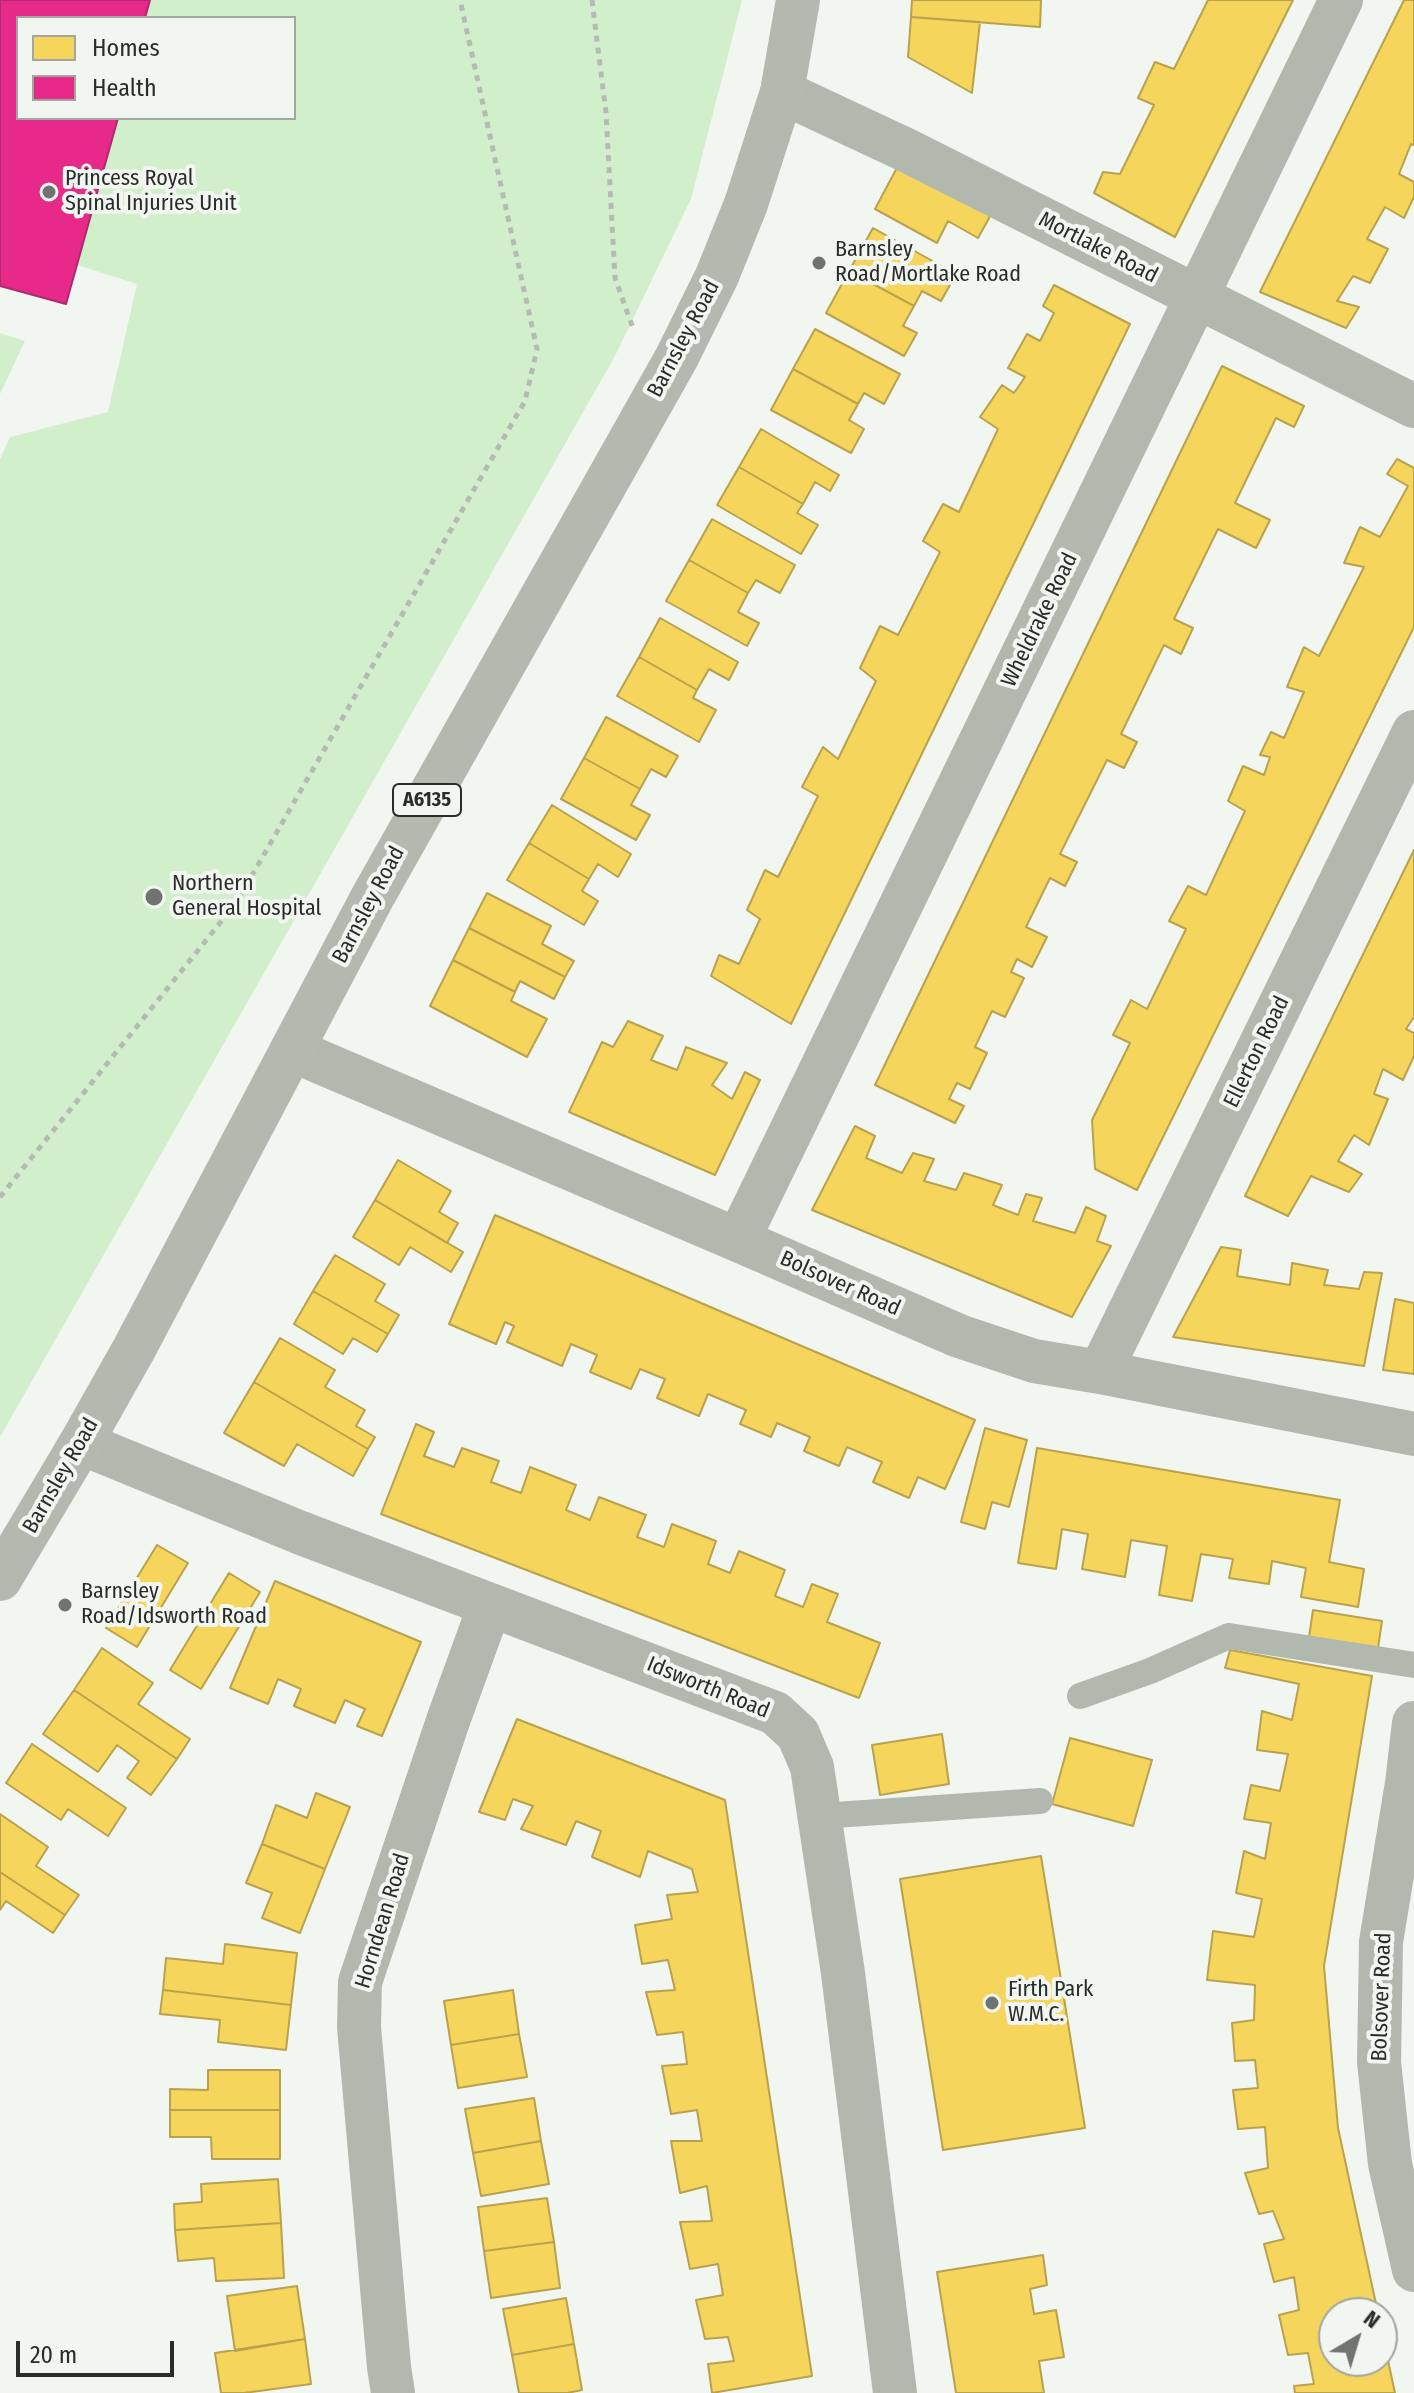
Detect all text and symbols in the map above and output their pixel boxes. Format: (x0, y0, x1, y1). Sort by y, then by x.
legend (16, 16, 296, 120)
text: Homes (92, 34, 160, 62)
text: Health (92, 74, 157, 102)
place label: Princess Royal Spinal Injuries Unit (65, 166, 237, 218)
marker: Princess Royal Spinal Injuries Unit (40, 183, 58, 201)
street label: Mortlake Road (1034, 207, 1162, 289)
place label: Barnsley Road/Mortlake Road (835, 237, 1021, 288)
marker: Barnsley Road/Mortlake Road (810, 254, 828, 272)
street label: Barnsley Road (642, 276, 726, 402)
street label: Wheldrake Road (996, 549, 1084, 691)
road number: A6135 (393, 784, 461, 816)
street label: Barnsley Road (327, 842, 411, 968)
place label: Northern General Hospital (172, 871, 321, 922)
marker: Northern General Hospital (143, 886, 165, 908)
street label: Ellerton Road (1219, 992, 1295, 1112)
street label: Bolsover Road (776, 1246, 904, 1322)
street label: Barnsley Road (17, 1414, 105, 1538)
place label: Barnsley Road/Idsworth Road (81, 1579, 267, 1630)
marker: Barnsley Road/Idsworth Road (56, 1596, 74, 1614)
street label: Idsworth Road (643, 1651, 773, 1725)
street label: Horndean Road (350, 1850, 416, 1992)
street label: Bolsover Road (1367, 1932, 1397, 2062)
place label: Firth Park W.M.C. (1008, 1977, 1093, 2028)
marker: Firth Park W.M.C. (983, 1994, 1001, 2012)
north arrow (1318, 2297, 1398, 2377)
text: N (1358, 2305, 1385, 2334)
scale bar (20, 2325, 178, 2375)
text: 20 m (30, 2341, 77, 2369)

